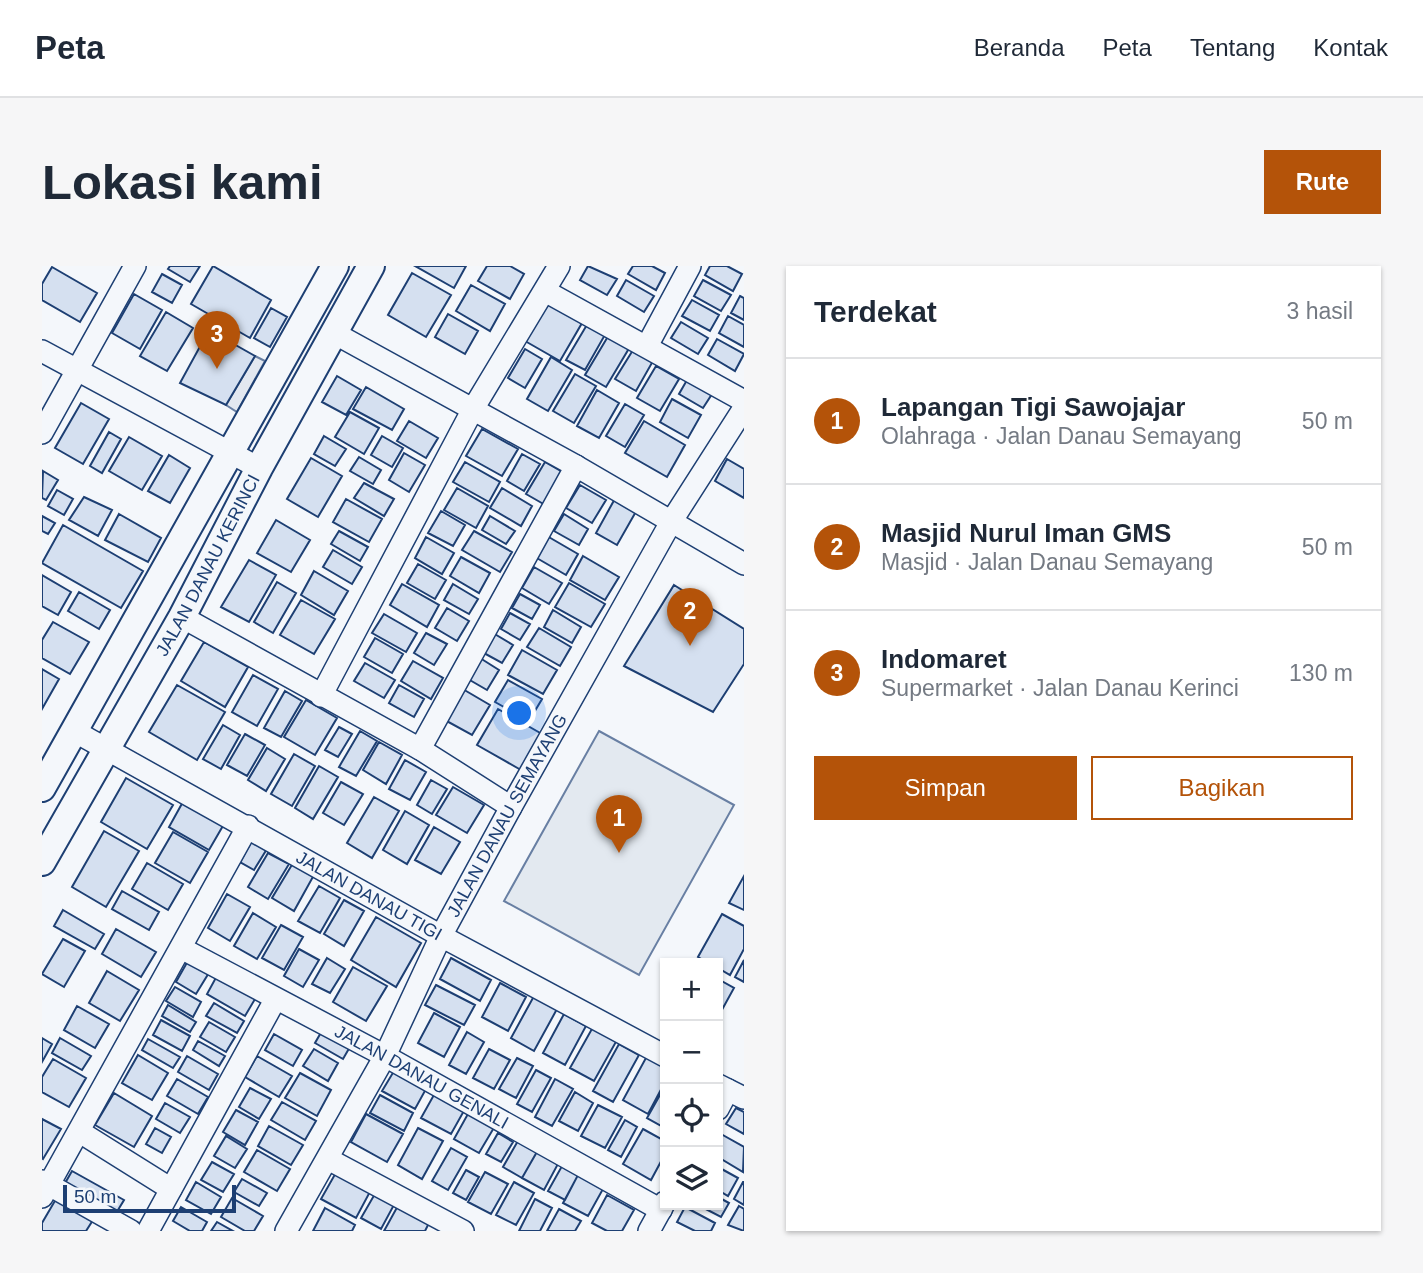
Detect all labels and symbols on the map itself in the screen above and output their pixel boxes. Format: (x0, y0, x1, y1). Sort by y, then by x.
pin: 3 (194, 311, 240, 369)
street label: JALAN DANAU KERINCI (152, 471, 264, 660)
pin: 2 (667, 588, 713, 646)
your location (502, 696, 536, 730)
street label: JALAN DANAU SEMAYANG (443, 711, 571, 920)
pin: 1 (596, 795, 642, 853)
street label: JALAN DANAU TIGI (293, 847, 445, 945)
street label: JALAN DANAU GENALI (331, 1021, 512, 1133)
scale bar (63, 1182, 236, 1214)

